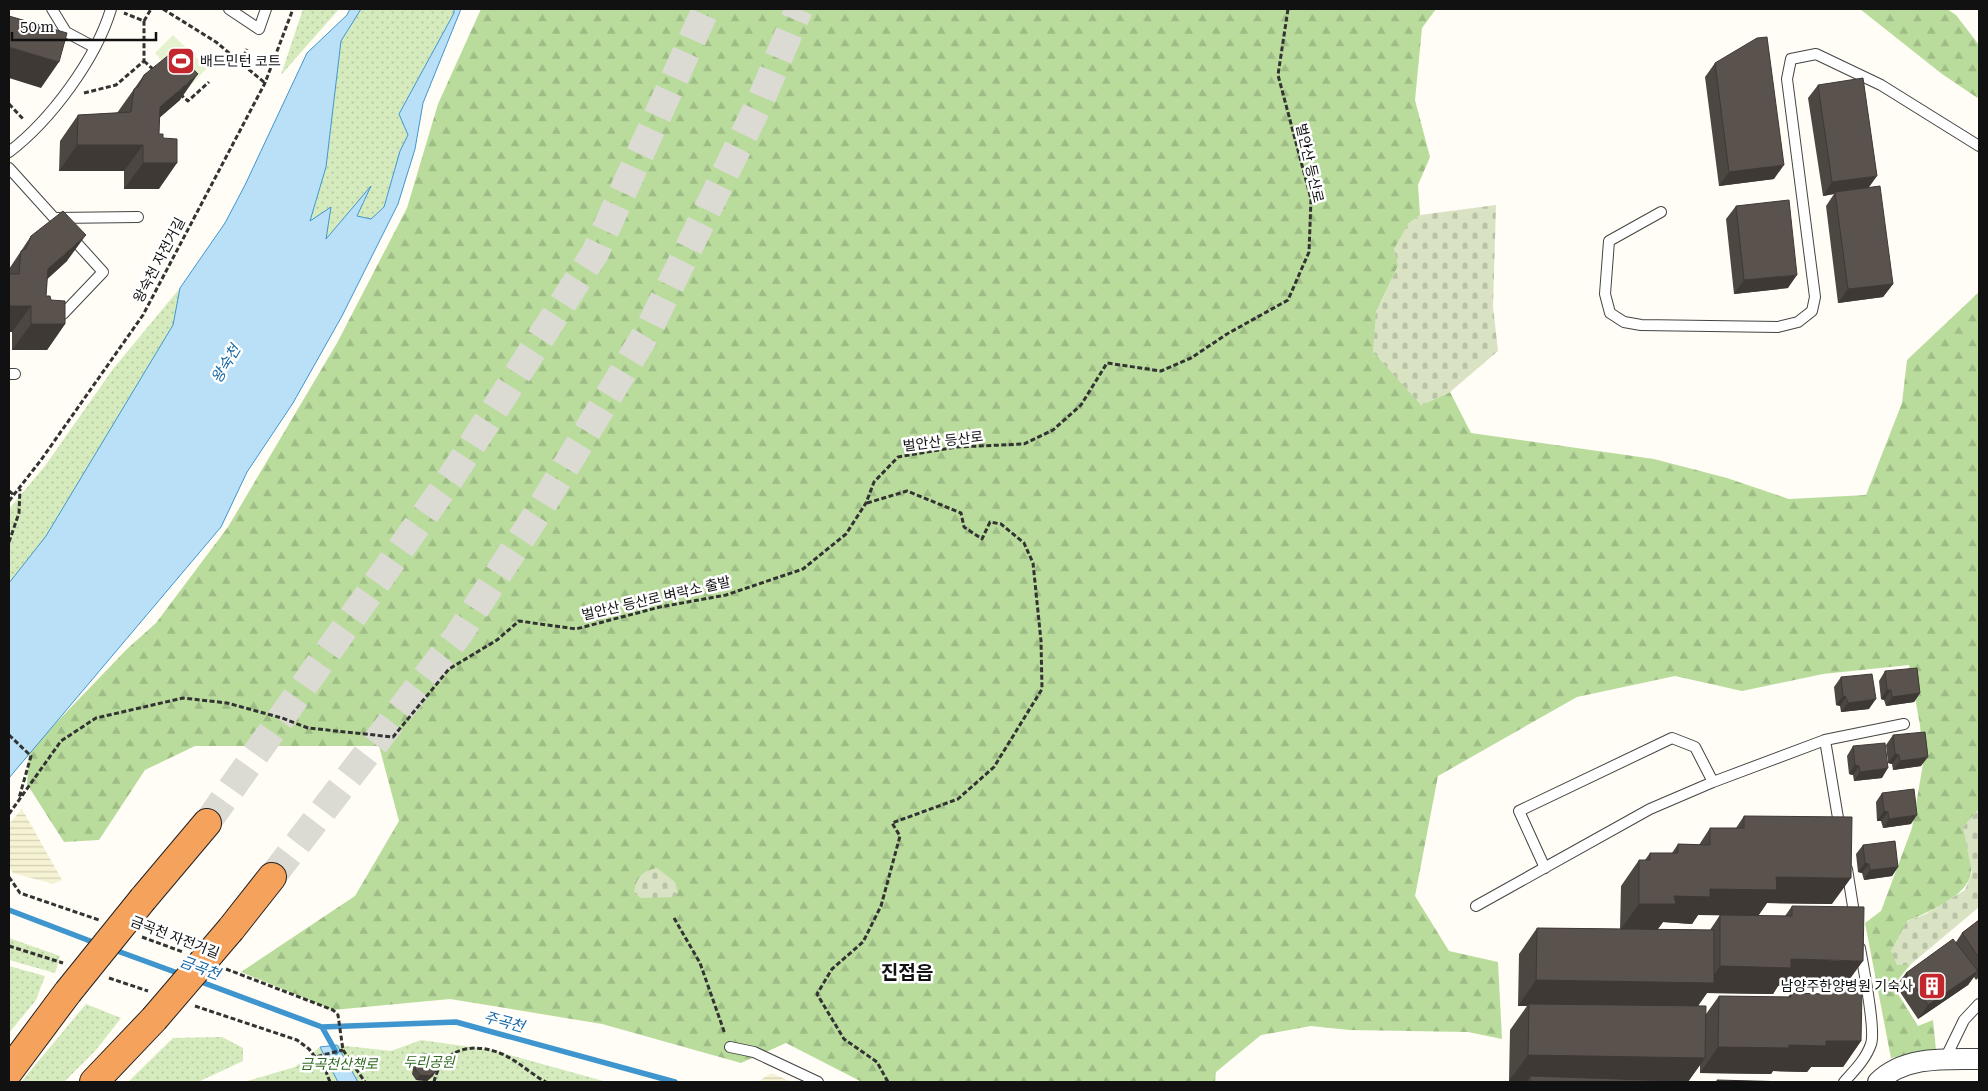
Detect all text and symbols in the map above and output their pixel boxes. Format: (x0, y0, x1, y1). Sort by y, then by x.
scale bar (12, 10, 156, 42)
text: 50 m (20, 18, 55, 36)
sports icon: 배드민턴 코트 (166, 46, 196, 76)
place label: 배드민턴 코트 (200, 53, 281, 69)
street label: 벌안산 등산로 (1293, 122, 1327, 204)
street label: 왕숙천 자전거길 (130, 215, 188, 305)
water label: 왕숙천 (208, 340, 246, 386)
street label: 벌안산 등산로 (902, 428, 984, 454)
street label: 벌안산 등산로 벼락소 출발 (580, 573, 732, 623)
street label: 금곡천 자전거길 (128, 913, 222, 961)
water label: 금곡천 (177, 952, 225, 984)
district label: 진접읍 (881, 961, 933, 984)
building icon: 남양주한양병원 기숙사 (1917, 971, 1947, 1001)
place label: 남양주한양병원 기숙사 (1781, 978, 1913, 994)
water label: 주곡천 (482, 1008, 528, 1037)
park label: 두리공원 (403, 1054, 456, 1070)
park label: 금곡천산책로 (300, 1056, 379, 1072)

